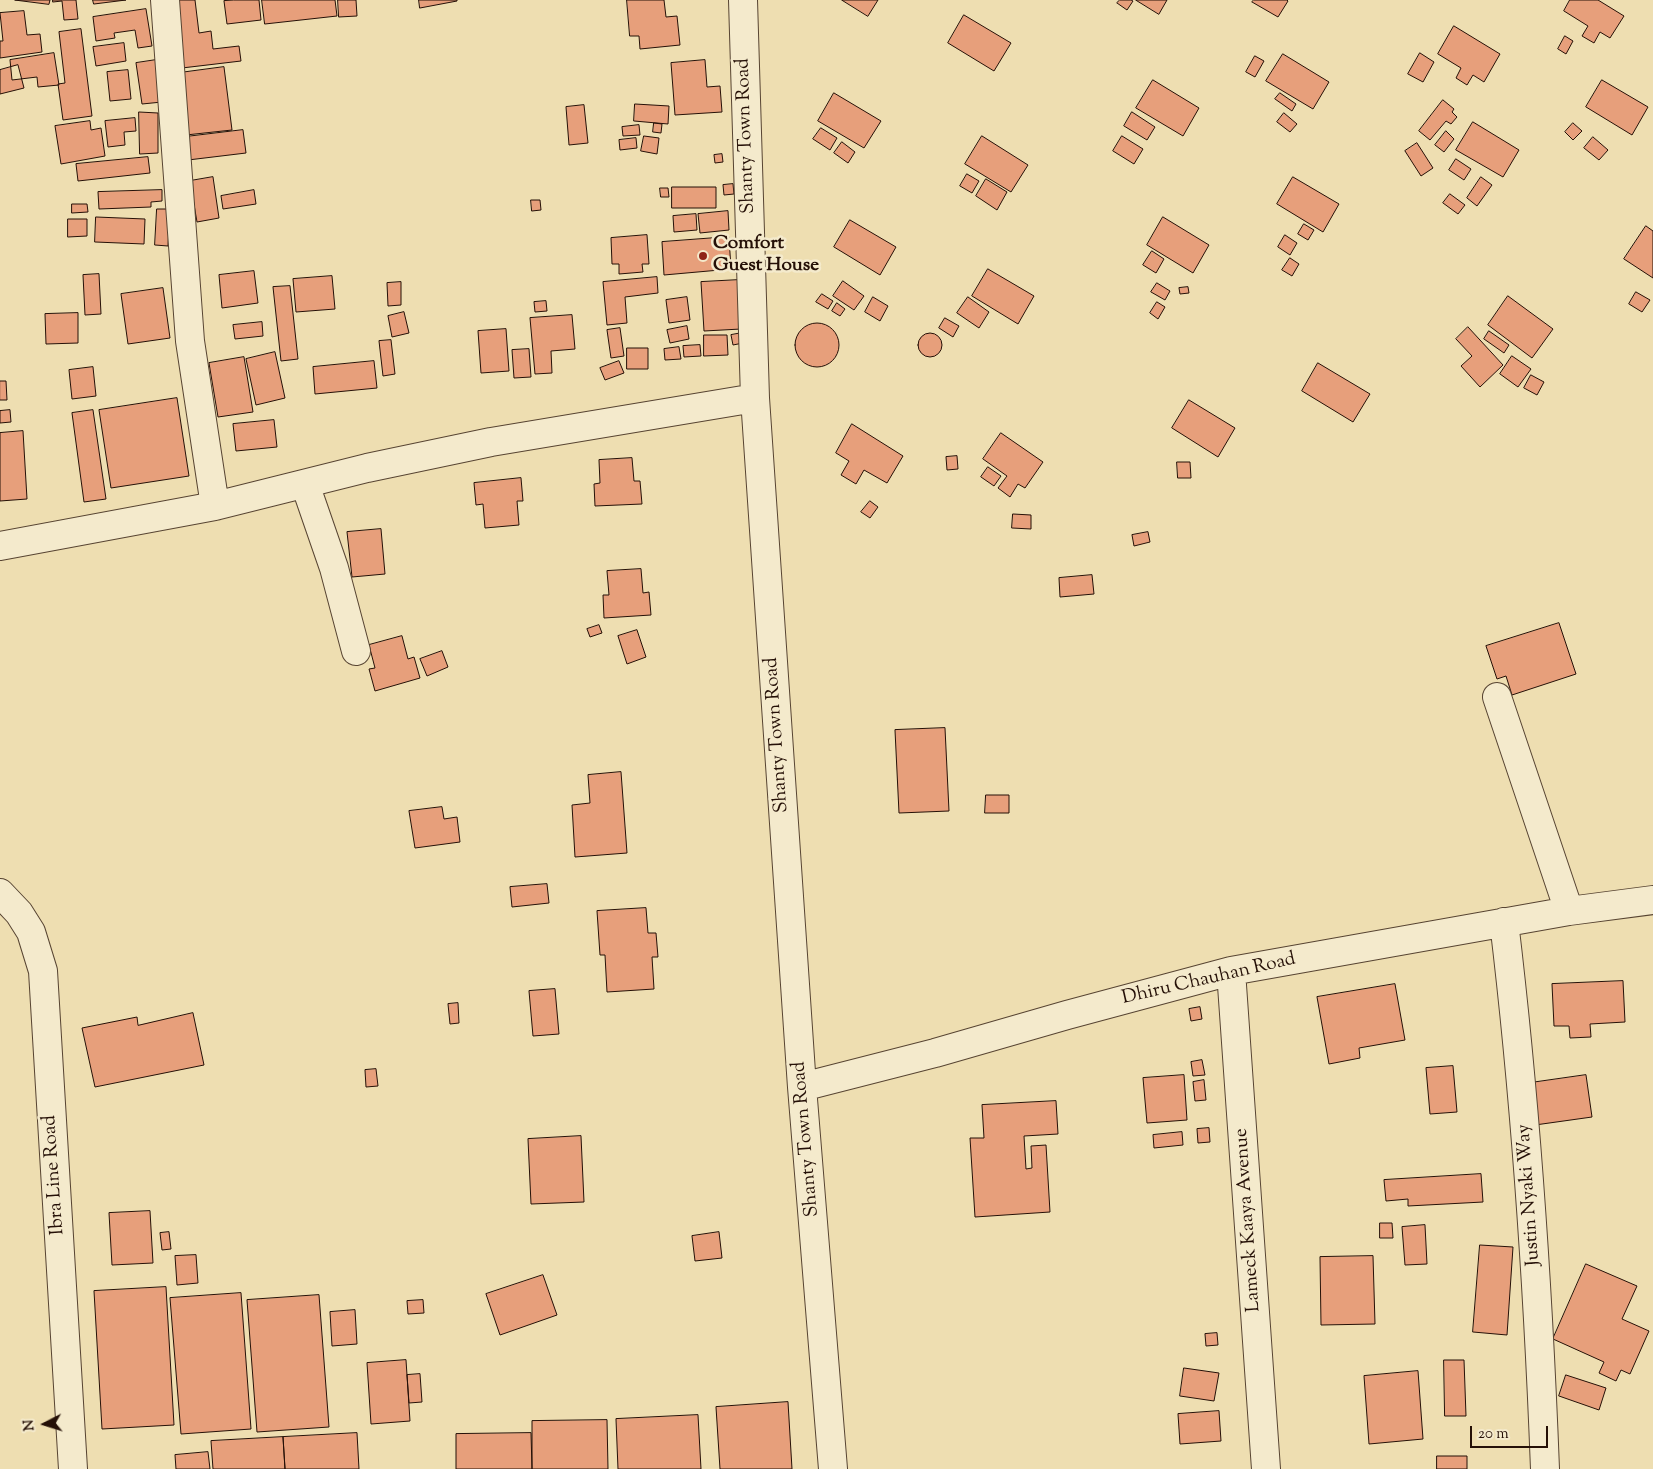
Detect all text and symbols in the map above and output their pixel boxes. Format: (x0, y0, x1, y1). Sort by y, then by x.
street label: Shanty Town Road (733, 58, 761, 214)
place label: Comfort Guest House (713, 234, 819, 278)
marker: Comfort Guest House (697, 250, 709, 262)
street label: Shanty Town Road (761, 656, 795, 814)
street label: Dhiru Chauhan Road (1120, 949, 1298, 1011)
street label: Shanty Town Road (789, 1060, 825, 1218)
street label: Ibra Line Road (39, 1114, 71, 1236)
street label: Justin Nyaki Way (1514, 1123, 1546, 1267)
street label: Lameck Kaaya Avenue (1231, 1127, 1267, 1313)
north arrow (20, 1399, 70, 1449)
scale bar (1473, 1416, 1550, 1448)
text: N (20, 1419, 41, 1432)
text: 20 m (1478, 1424, 1509, 1445)

